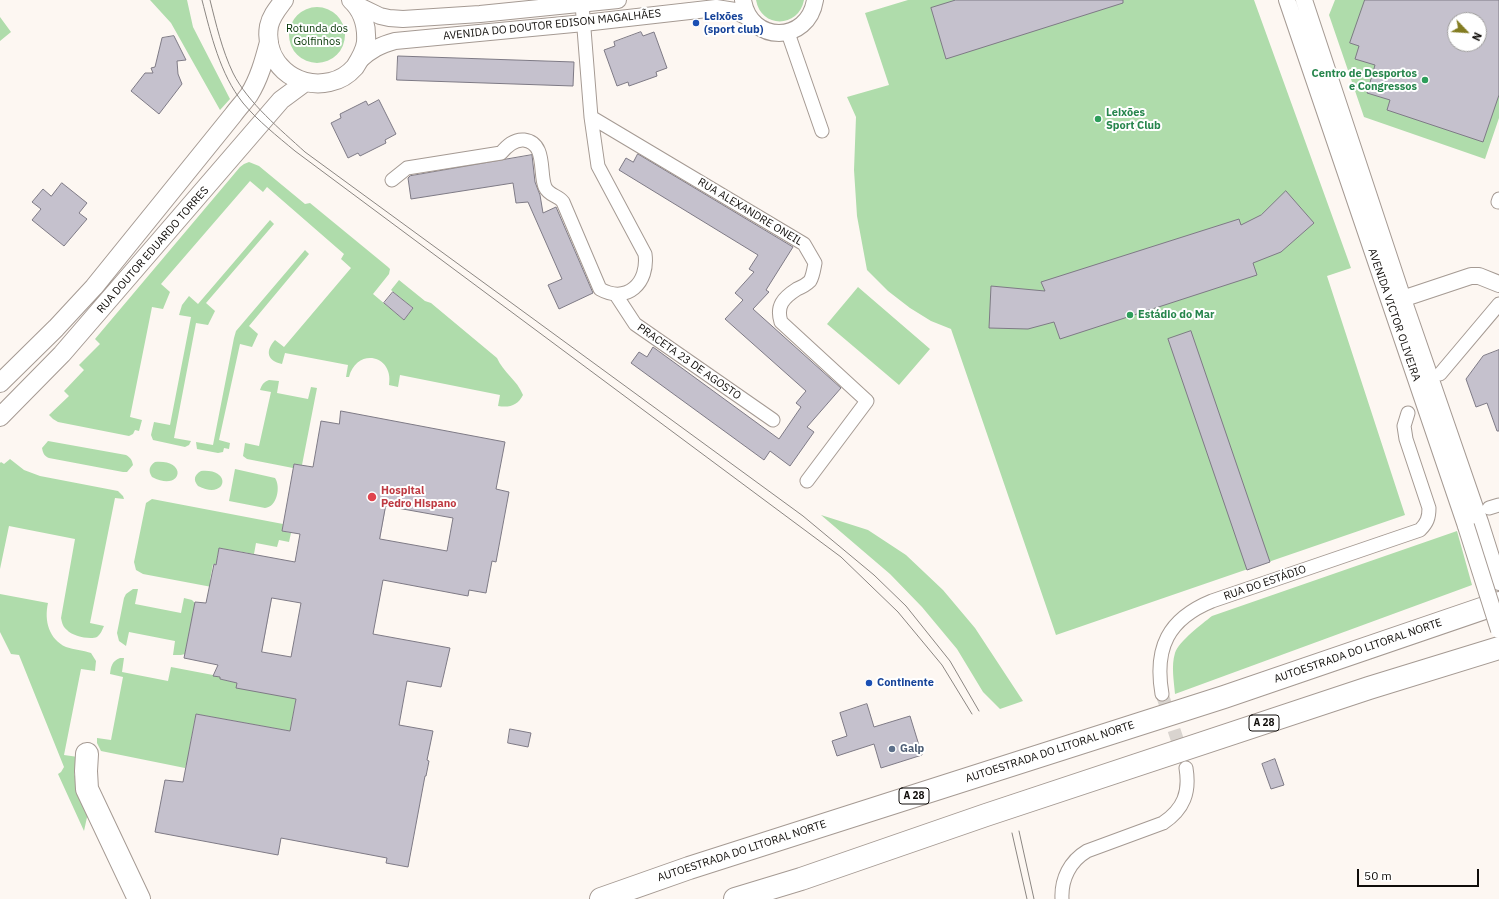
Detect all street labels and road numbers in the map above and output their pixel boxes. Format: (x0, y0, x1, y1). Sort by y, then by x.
street label: AVENIDA DO DOUTOR EDISON MAGALHÃES (442, 7, 662, 43)
street label: RUA ALEXANDRE ONEIL (695, 175, 805, 249)
street label: RUA DOUTOR EDUARDO TORRES (94, 184, 212, 316)
street label: AVENIDA VICTOR OLIVEIRA (1365, 247, 1423, 383)
street label: PRACETA 23 DE AGOSTO (635, 321, 743, 403)
street label: RUA DO ESTÁDIO (1222, 563, 1308, 603)
street label: AUTOESTRADA DO LITORAL NORTE (1272, 616, 1444, 686)
road number: A 28 (1249, 715, 1279, 731)
street label: AUTOESTRADA DO LITORAL NORTE (964, 718, 1136, 786)
road number: A 28 (899, 788, 929, 804)
street label: AUTOESTRADA DO LITORAL NORTE (656, 817, 828, 885)

